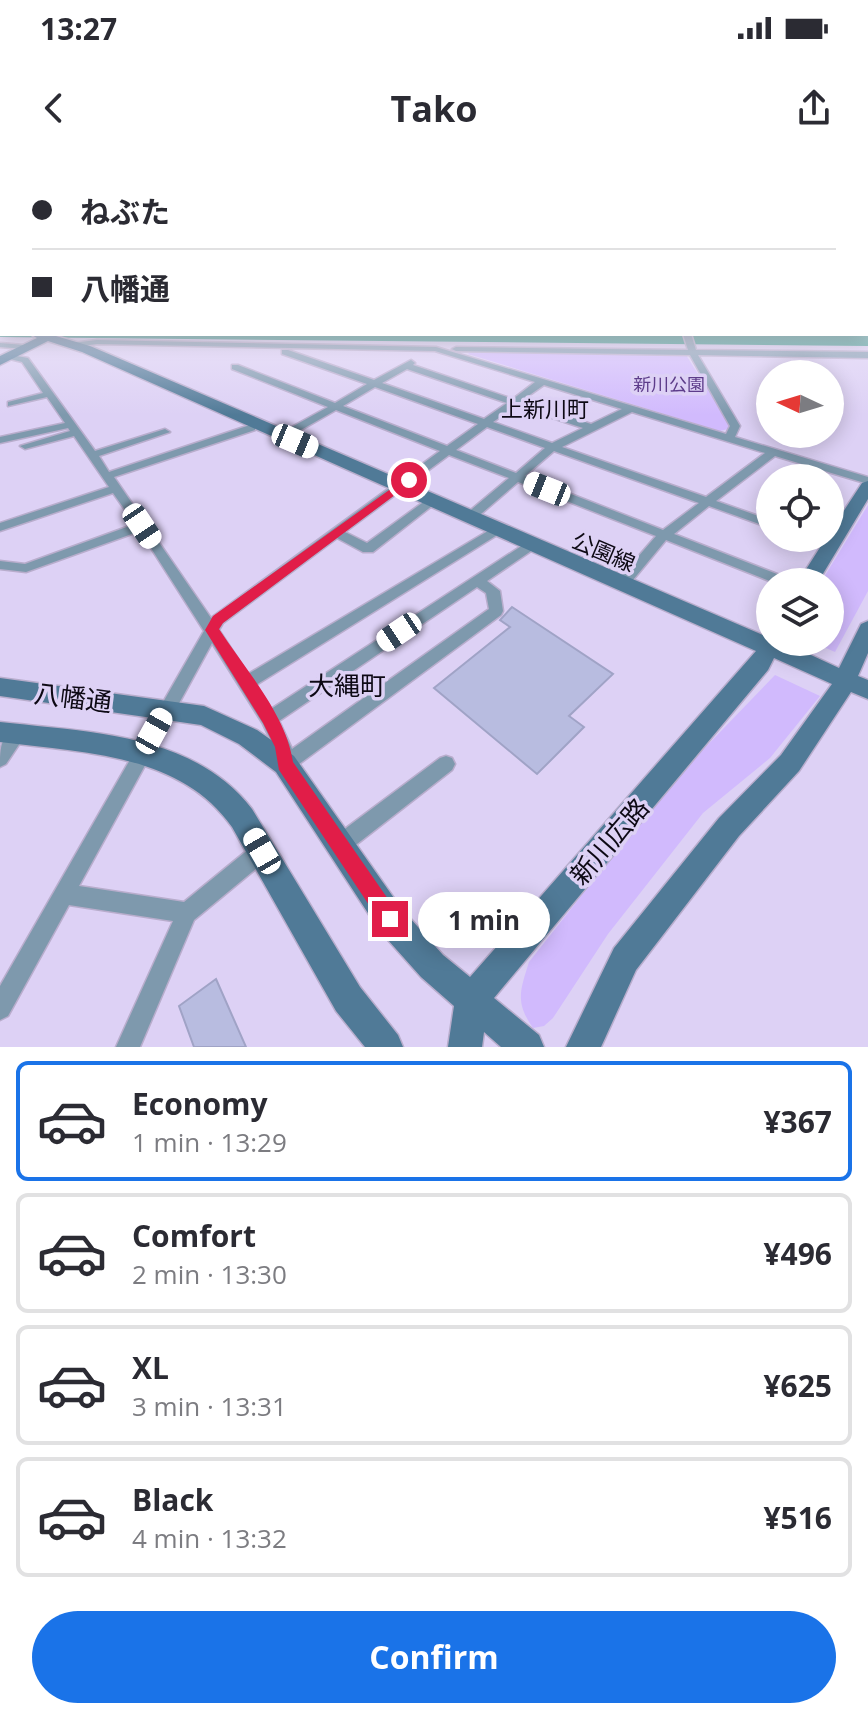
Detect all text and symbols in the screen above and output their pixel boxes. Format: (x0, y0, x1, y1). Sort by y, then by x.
text: 13:27 (40, 8, 117, 49)
text: Tako (390, 84, 478, 133)
icon: back (32, 86, 76, 130)
icon: share (792, 86, 836, 130)
text: ねぶた (80, 191, 170, 232)
text: 八幡通 (80, 268, 170, 309)
north arrow (756, 360, 844, 448)
map controls (756, 360, 844, 656)
park label: 新川公園 (633, 372, 705, 396)
district label: 上新川町 (501, 393, 589, 423)
car (268, 421, 322, 461)
route start (391, 462, 427, 498)
button: locate (756, 464, 844, 552)
car (520, 469, 574, 509)
car (119, 499, 165, 553)
street label: 公園線 (568, 524, 640, 578)
button: layers (756, 568, 844, 656)
car (372, 609, 426, 655)
district label: 大縄町 (308, 667, 386, 703)
street label: 八幡通 (32, 674, 114, 720)
car (132, 704, 176, 758)
street label: 新川広路 (561, 790, 657, 892)
car (240, 824, 284, 878)
callout: 1 min (418, 891, 550, 947)
route end (372, 901, 408, 937)
text: 1 min (448, 902, 520, 938)
text: Economy (132, 1083, 268, 1124)
icon: car (36, 1085, 108, 1157)
text: ¥367 (763, 1101, 832, 1142)
text: 1 min · 13:29 (132, 1124, 287, 1160)
text: Comfort (132, 1215, 256, 1256)
icon: car (36, 1217, 108, 1289)
text: ¥496 (763, 1233, 832, 1274)
text: 2 min · 13:30 (132, 1256, 287, 1292)
text: XL (132, 1347, 169, 1388)
icon: car (36, 1349, 108, 1421)
text: ¥625 (763, 1365, 832, 1406)
text: 3 min · 13:31 (132, 1388, 287, 1424)
text: Black (132, 1479, 213, 1520)
icon: car (36, 1481, 108, 1553)
text: ¥516 (763, 1497, 832, 1538)
text: 4 min · 13:32 (132, 1520, 287, 1556)
button: Confirm (32, 1611, 836, 1703)

